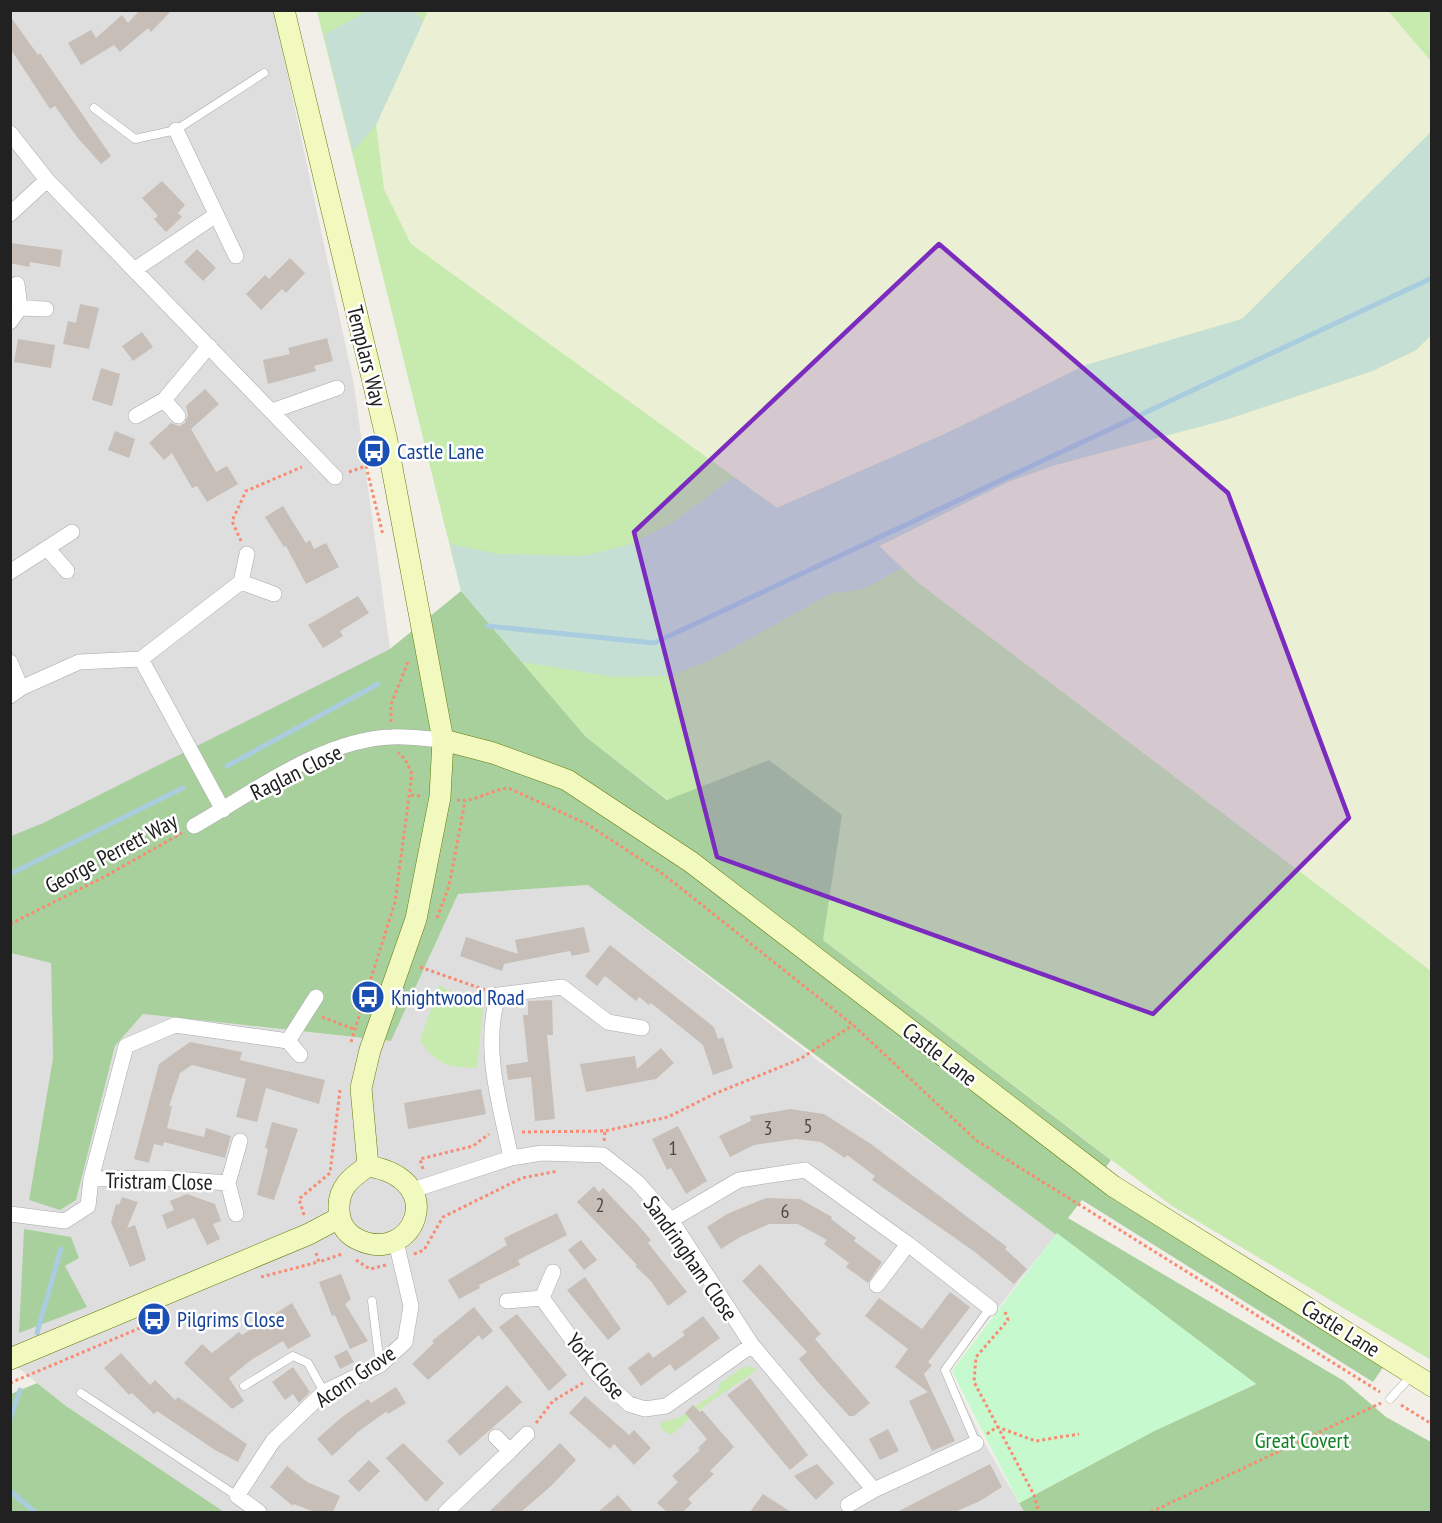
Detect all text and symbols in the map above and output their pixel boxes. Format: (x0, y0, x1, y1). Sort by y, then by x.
street label: Templars Way (341, 302, 393, 410)
bus stop icon: Castle Lane (356, 433, 392, 469)
place label: Castle Lane (397, 437, 484, 465)
street label: Raglan Close (246, 738, 346, 806)
street label: George Perrett Way (40, 806, 182, 900)
bus stop icon: Knightwood Road (350, 979, 386, 1015)
place label: Knightwood Road (391, 983, 525, 1011)
street label: Castle Lane (897, 1016, 983, 1092)
house number: 5 (804, 1113, 813, 1139)
house number: 3 (764, 1115, 773, 1141)
house number: 1 (669, 1135, 678, 1161)
street label: Tristram Close (105, 1166, 213, 1196)
street label: Sandringham Close (638, 1190, 744, 1326)
house number: 2 (596, 1192, 605, 1218)
house number: 6 (781, 1198, 790, 1224)
street label: Castle Lane (1297, 1293, 1385, 1363)
bus stop icon: Pilgrims Close (136, 1301, 172, 1337)
place label: Pilgrims Close (177, 1305, 285, 1333)
street label: York Close (560, 1327, 632, 1405)
street label: Acorn Grove (309, 1339, 401, 1413)
park label: Great Covert (1255, 1426, 1349, 1454)

